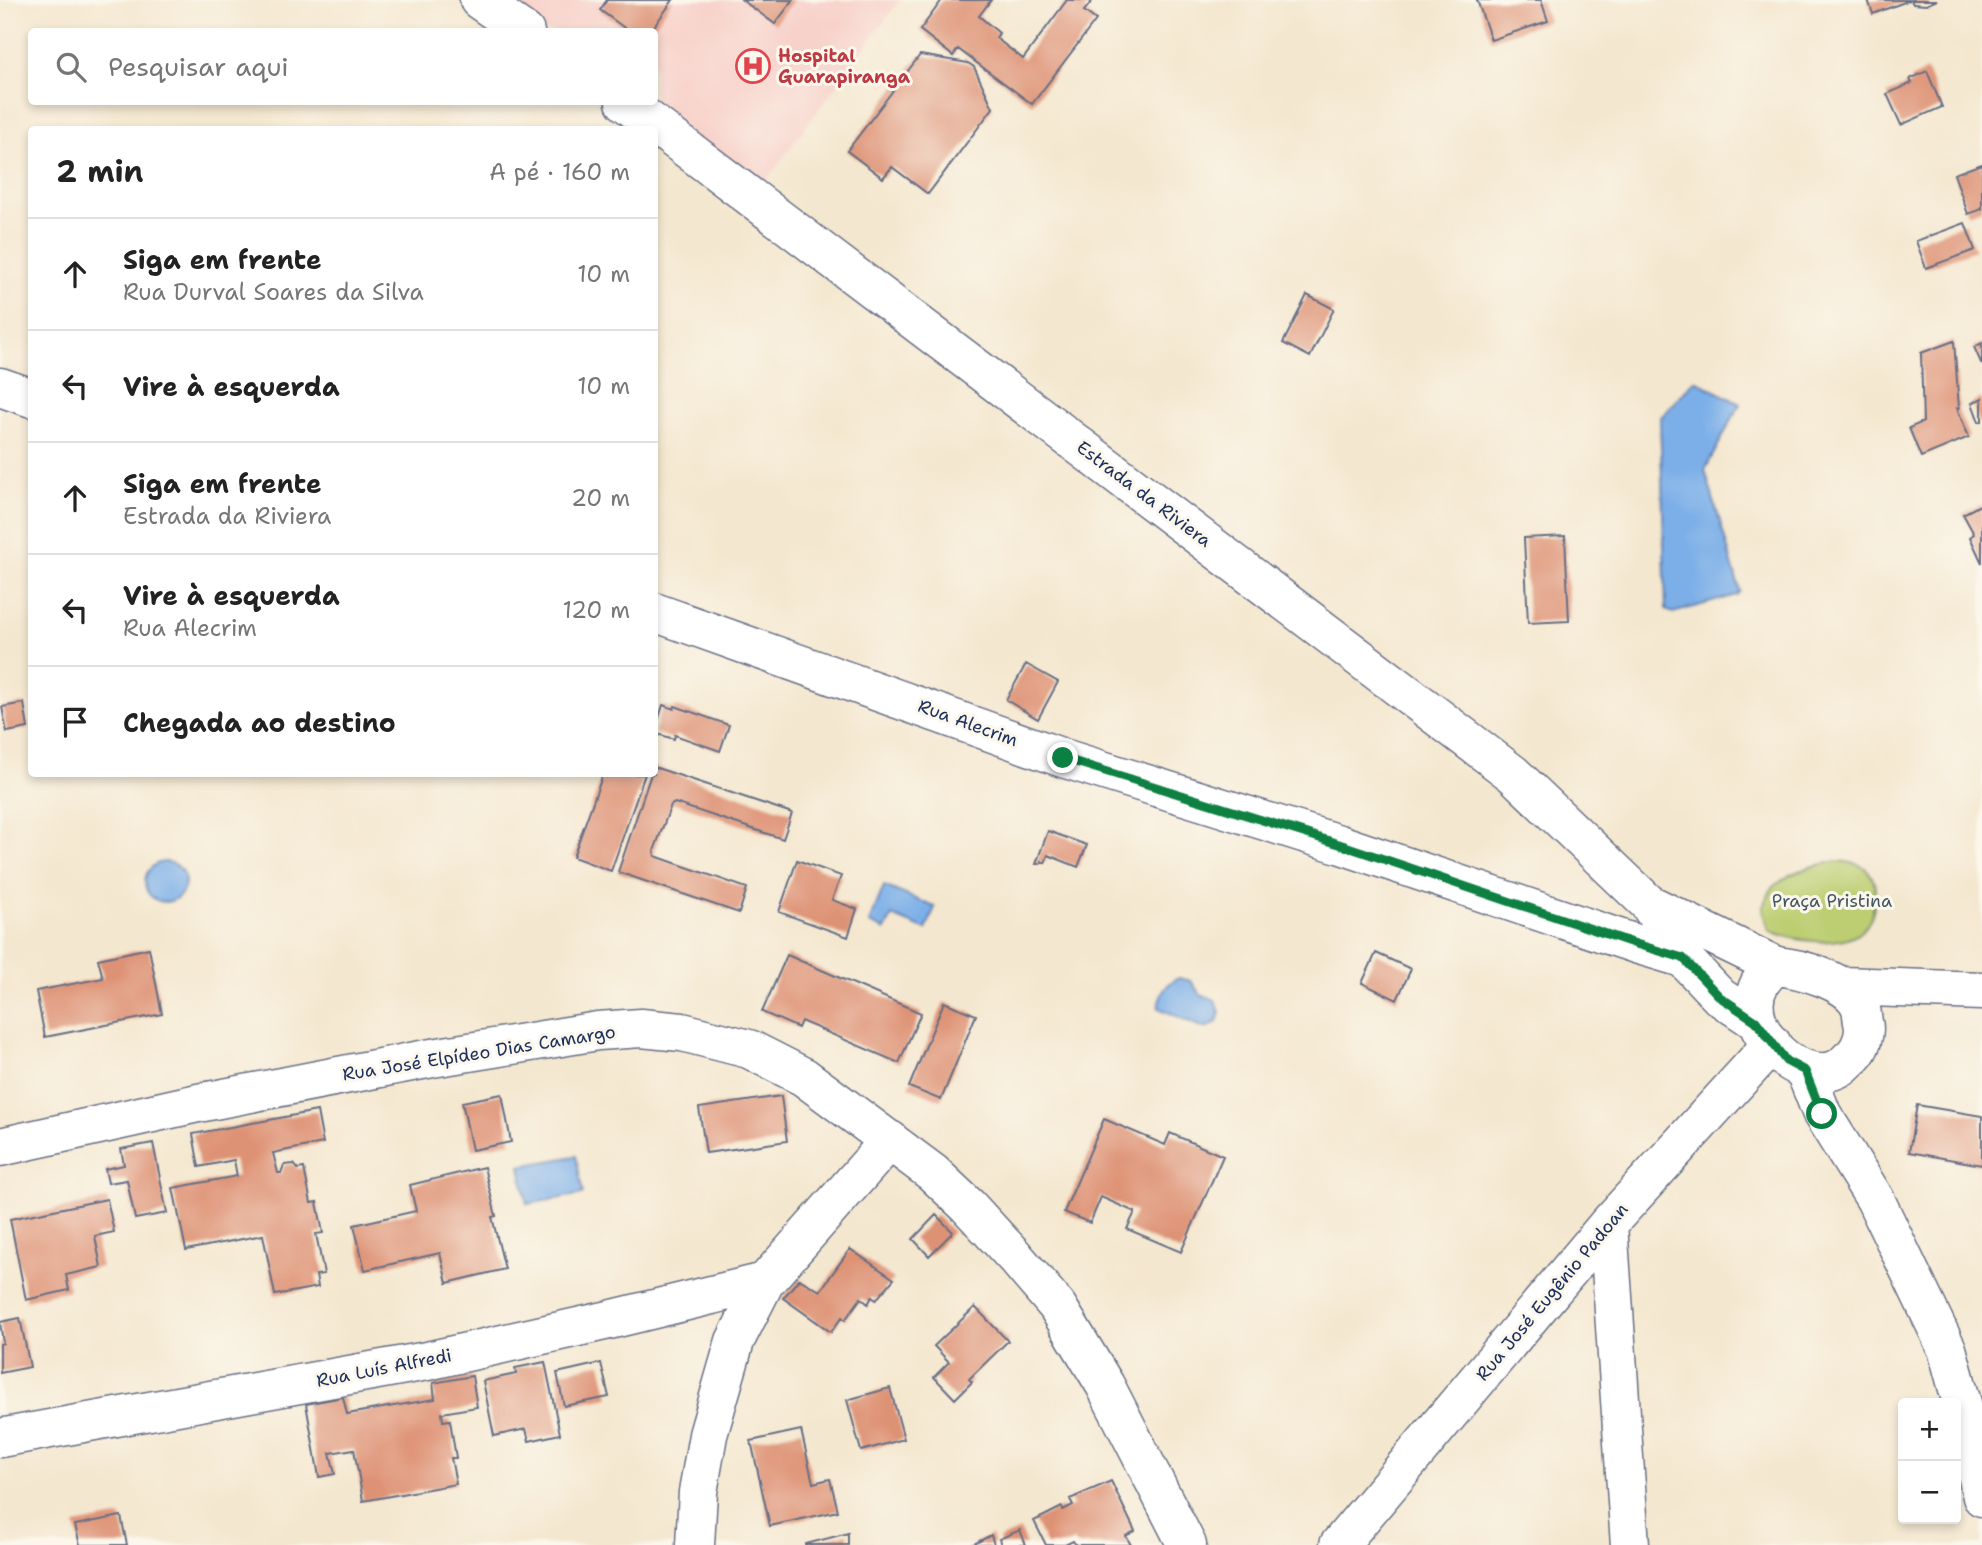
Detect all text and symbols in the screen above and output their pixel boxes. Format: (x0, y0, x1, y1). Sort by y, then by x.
search box (28, 28, 658, 105)
place label: Hospital Guarapiranga (778, 44, 911, 89)
hospital icon: Hospital Guarapiranga (734, 47, 772, 85)
icon: search (52, 48, 90, 86)
text: Pesquisar aqui (108, 49, 289, 84)
text: 2 min (56, 151, 143, 192)
text: A pé · 160 m (489, 157, 630, 187)
text: Siga em frente (123, 242, 322, 277)
icon: ahead (56, 255, 94, 293)
text: 10 m (577, 259, 630, 289)
text: Rua Durval Soares da Silva (123, 277, 424, 307)
icon: left (56, 367, 94, 405)
text: Vire à esquerda (123, 369, 340, 404)
text: 10 m (577, 371, 630, 401)
street label: Estrada da Riviera (1072, 435, 1216, 553)
text: Siga em frente (123, 466, 322, 501)
icon: ahead (56, 479, 94, 517)
text: 20 m (571, 483, 630, 513)
text: Estrada da Riviera (123, 501, 331, 531)
text: Vire à esquerda (123, 578, 340, 613)
icon: left (56, 591, 94, 629)
text: 120 m (562, 595, 630, 625)
text: Rua Alecrim (123, 613, 257, 643)
street label: Rua Alecrim (915, 694, 1021, 752)
icon: arrive (56, 703, 94, 741)
text: Chegada ao destino (123, 705, 396, 740)
route end (1047, 742, 1078, 773)
park label: Praça Pristina (1772, 889, 1892, 913)
street label: Rua José Elpídeo Dias Camargo (341, 1020, 617, 1086)
route start (1806, 1098, 1837, 1129)
street label: Rua José Eugênio Padoan (1470, 1198, 1634, 1386)
street label: Rua Luís Alfredi (314, 1343, 454, 1393)
map controls (1898, 1398, 1961, 1524)
button: + (1898, 1398, 1961, 1461)
button: − (1898, 1461, 1961, 1524)

